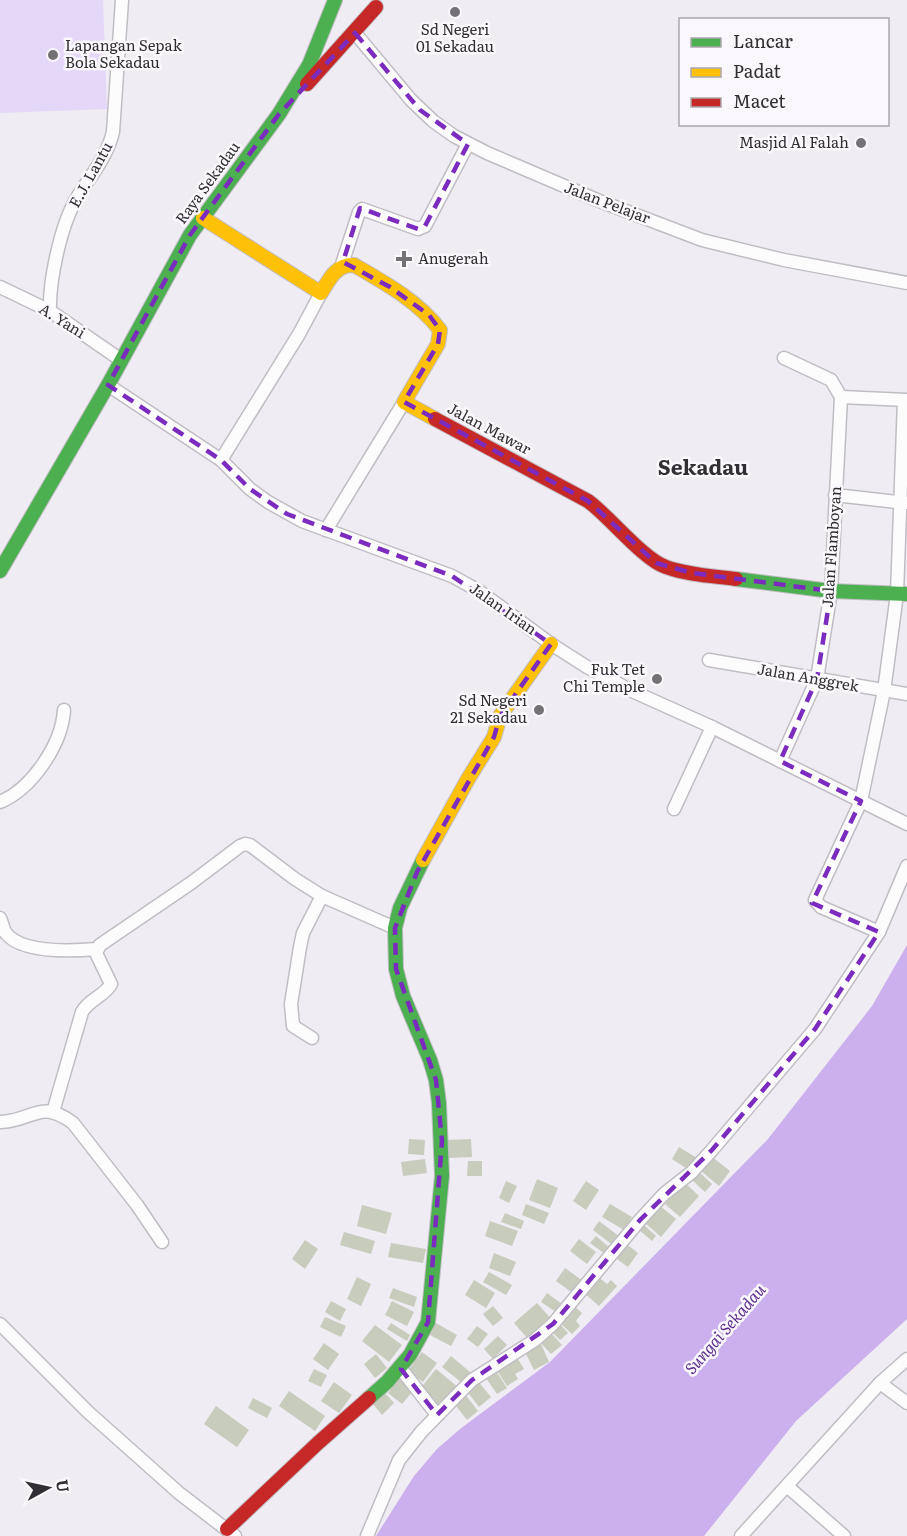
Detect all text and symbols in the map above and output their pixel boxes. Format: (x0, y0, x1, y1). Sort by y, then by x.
marker: Sd Negeri 01 Sekadau (448, 5, 462, 19)
place label: Sd Negeri 01 Sekadau (416, 17, 494, 57)
legend (679, 18, 889, 126)
text: Lancar (733, 27, 793, 54)
place label: Lapangan Sepak Bola Sekadau (65, 33, 183, 73)
marker: Lapangan Sepak Bola Sekadau (46, 48, 60, 62)
text: Padat (733, 57, 782, 84)
text: Macet (733, 87, 786, 114)
place label: Masjid Al Falah (739, 130, 849, 153)
street label: Raya Sekadau (169, 136, 245, 228)
marker: Masjid Al Falah (854, 136, 868, 150)
street label: E.J. Lantu (62, 137, 118, 212)
street label: Jalan Pelajar (561, 175, 654, 229)
place label: Anugerah (418, 246, 489, 269)
marker: Anugerah (395, 250, 413, 268)
street label: A. Yani (35, 296, 91, 343)
street label: Jalan Mawar (444, 396, 536, 459)
district label: Sekadau (658, 450, 748, 481)
street label: Jalan Flamboyan (815, 485, 846, 608)
street label: Jalan Irian (465, 576, 542, 640)
street label: Jalan Anggrek (756, 656, 862, 697)
place label: Fuk Tet Chi Temple (563, 657, 645, 697)
marker: Fuk Tet Chi Temple (650, 672, 664, 686)
place label: Sd Negeri 21 Sekadau (450, 688, 527, 728)
marker: Sd Negeri 21 Sekadau (532, 703, 546, 717)
water label: Sungai Sekadau (678, 1278, 771, 1379)
north arrow (18, 1458, 78, 1518)
text: U (51, 1478, 77, 1494)

